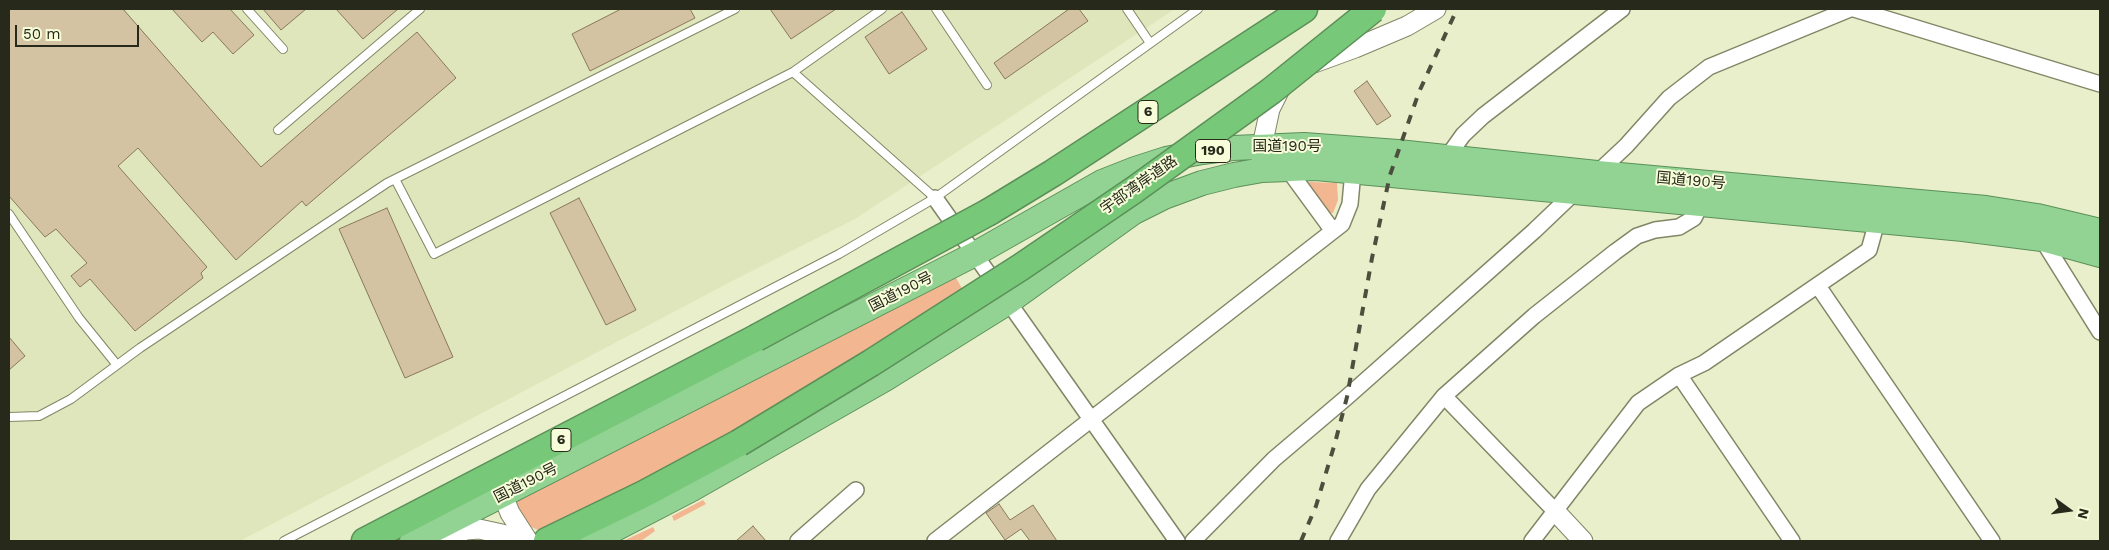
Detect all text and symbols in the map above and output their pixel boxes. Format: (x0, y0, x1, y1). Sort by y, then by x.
scale bar (18, 15, 141, 47)
text: 50 m (23, 25, 60, 43)
road number: 6 (1138, 100, 1158, 124)
street label: 国道190号 (1252, 138, 1322, 156)
road number: 190 (1196, 140, 1230, 162)
street label: 宇部湾岸道路 (1097, 152, 1181, 218)
street label: 国道190号 (1656, 169, 1726, 193)
street label: 国道190号 (866, 268, 936, 316)
road number: 6 (551, 428, 571, 452)
street label: 国道190号 (491, 459, 561, 507)
north arrow (2044, 485, 2094, 535)
text: N (2075, 507, 2093, 521)

